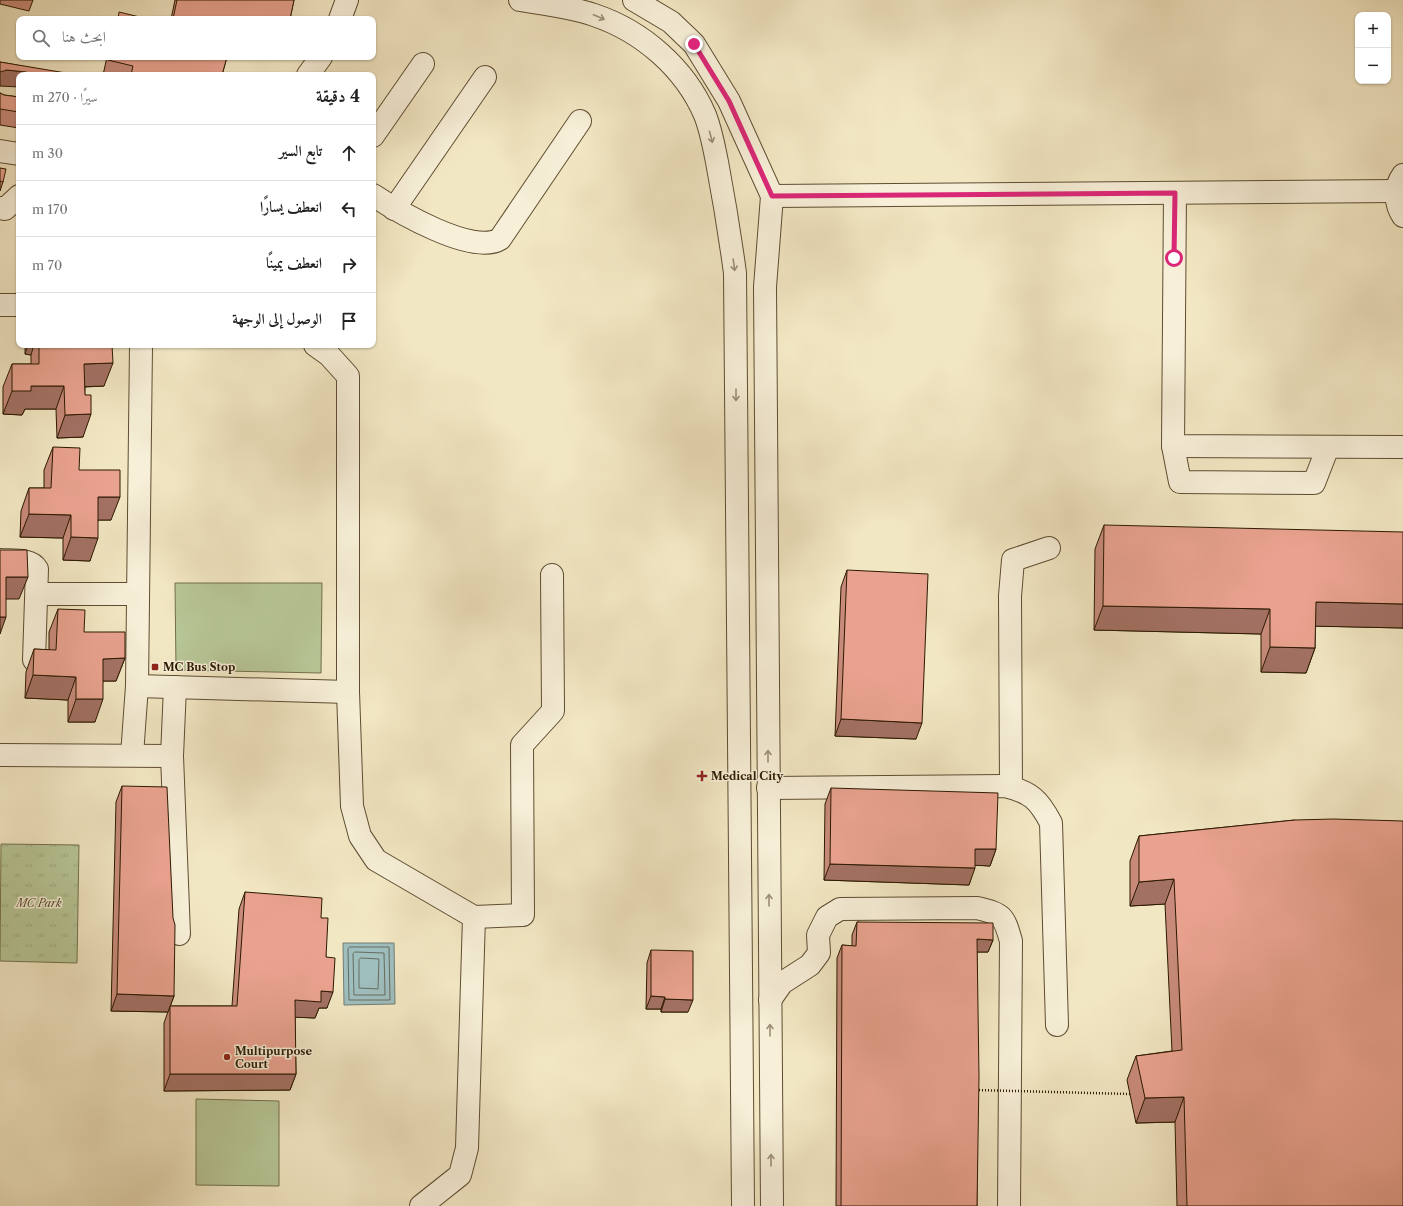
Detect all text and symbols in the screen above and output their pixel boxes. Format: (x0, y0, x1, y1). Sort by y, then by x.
map controls (1355, 12, 1391, 84)
button: + (1355, 12, 1391, 48)
one-way arrow (592, 14, 604, 21)
search box (16, 16, 376, 60)
icon: search (30, 27, 52, 49)
text: ابحث هنا (62, 27, 106, 46)
route end (685, 35, 703, 53)
button: − (1355, 48, 1391, 84)
text: 4 دقيقة (316, 86, 360, 106)
text: سيرًا · 270 m (32, 89, 98, 105)
one-way arrow (708, 131, 715, 144)
text: تابع السير (279, 141, 322, 160)
icon: ahead (338, 142, 360, 164)
text: 30 m (32, 145, 63, 161)
text: انعطف يسارًا (260, 197, 322, 216)
icon: left (338, 198, 360, 220)
text: 170 m (32, 201, 68, 217)
route start (1165, 249, 1183, 267)
text: انعطف يمينًا (266, 253, 322, 272)
icon: right (338, 254, 360, 276)
text: 70 m (32, 257, 62, 273)
one-way arrow (730, 258, 738, 271)
text: الوصول إلى الوجهة (232, 309, 322, 328)
icon: arrive (338, 310, 360, 332)
one-way arrow (732, 388, 740, 401)
place label: MC Bus Stop (163, 660, 235, 674)
marker: MC Bus Stop (150, 662, 160, 672)
one-way arrow (764, 750, 772, 763)
place label: Medical City (711, 769, 784, 783)
marker: Medical City (696, 770, 708, 782)
one-way arrow (765, 894, 773, 907)
park label: MC Park (14, 896, 62, 910)
one-way arrow (766, 1024, 774, 1037)
place label: Multipurpose Court (235, 1044, 312, 1071)
marker: Multipurpose Court (222, 1052, 232, 1062)
one-way arrow (767, 1154, 775, 1167)

